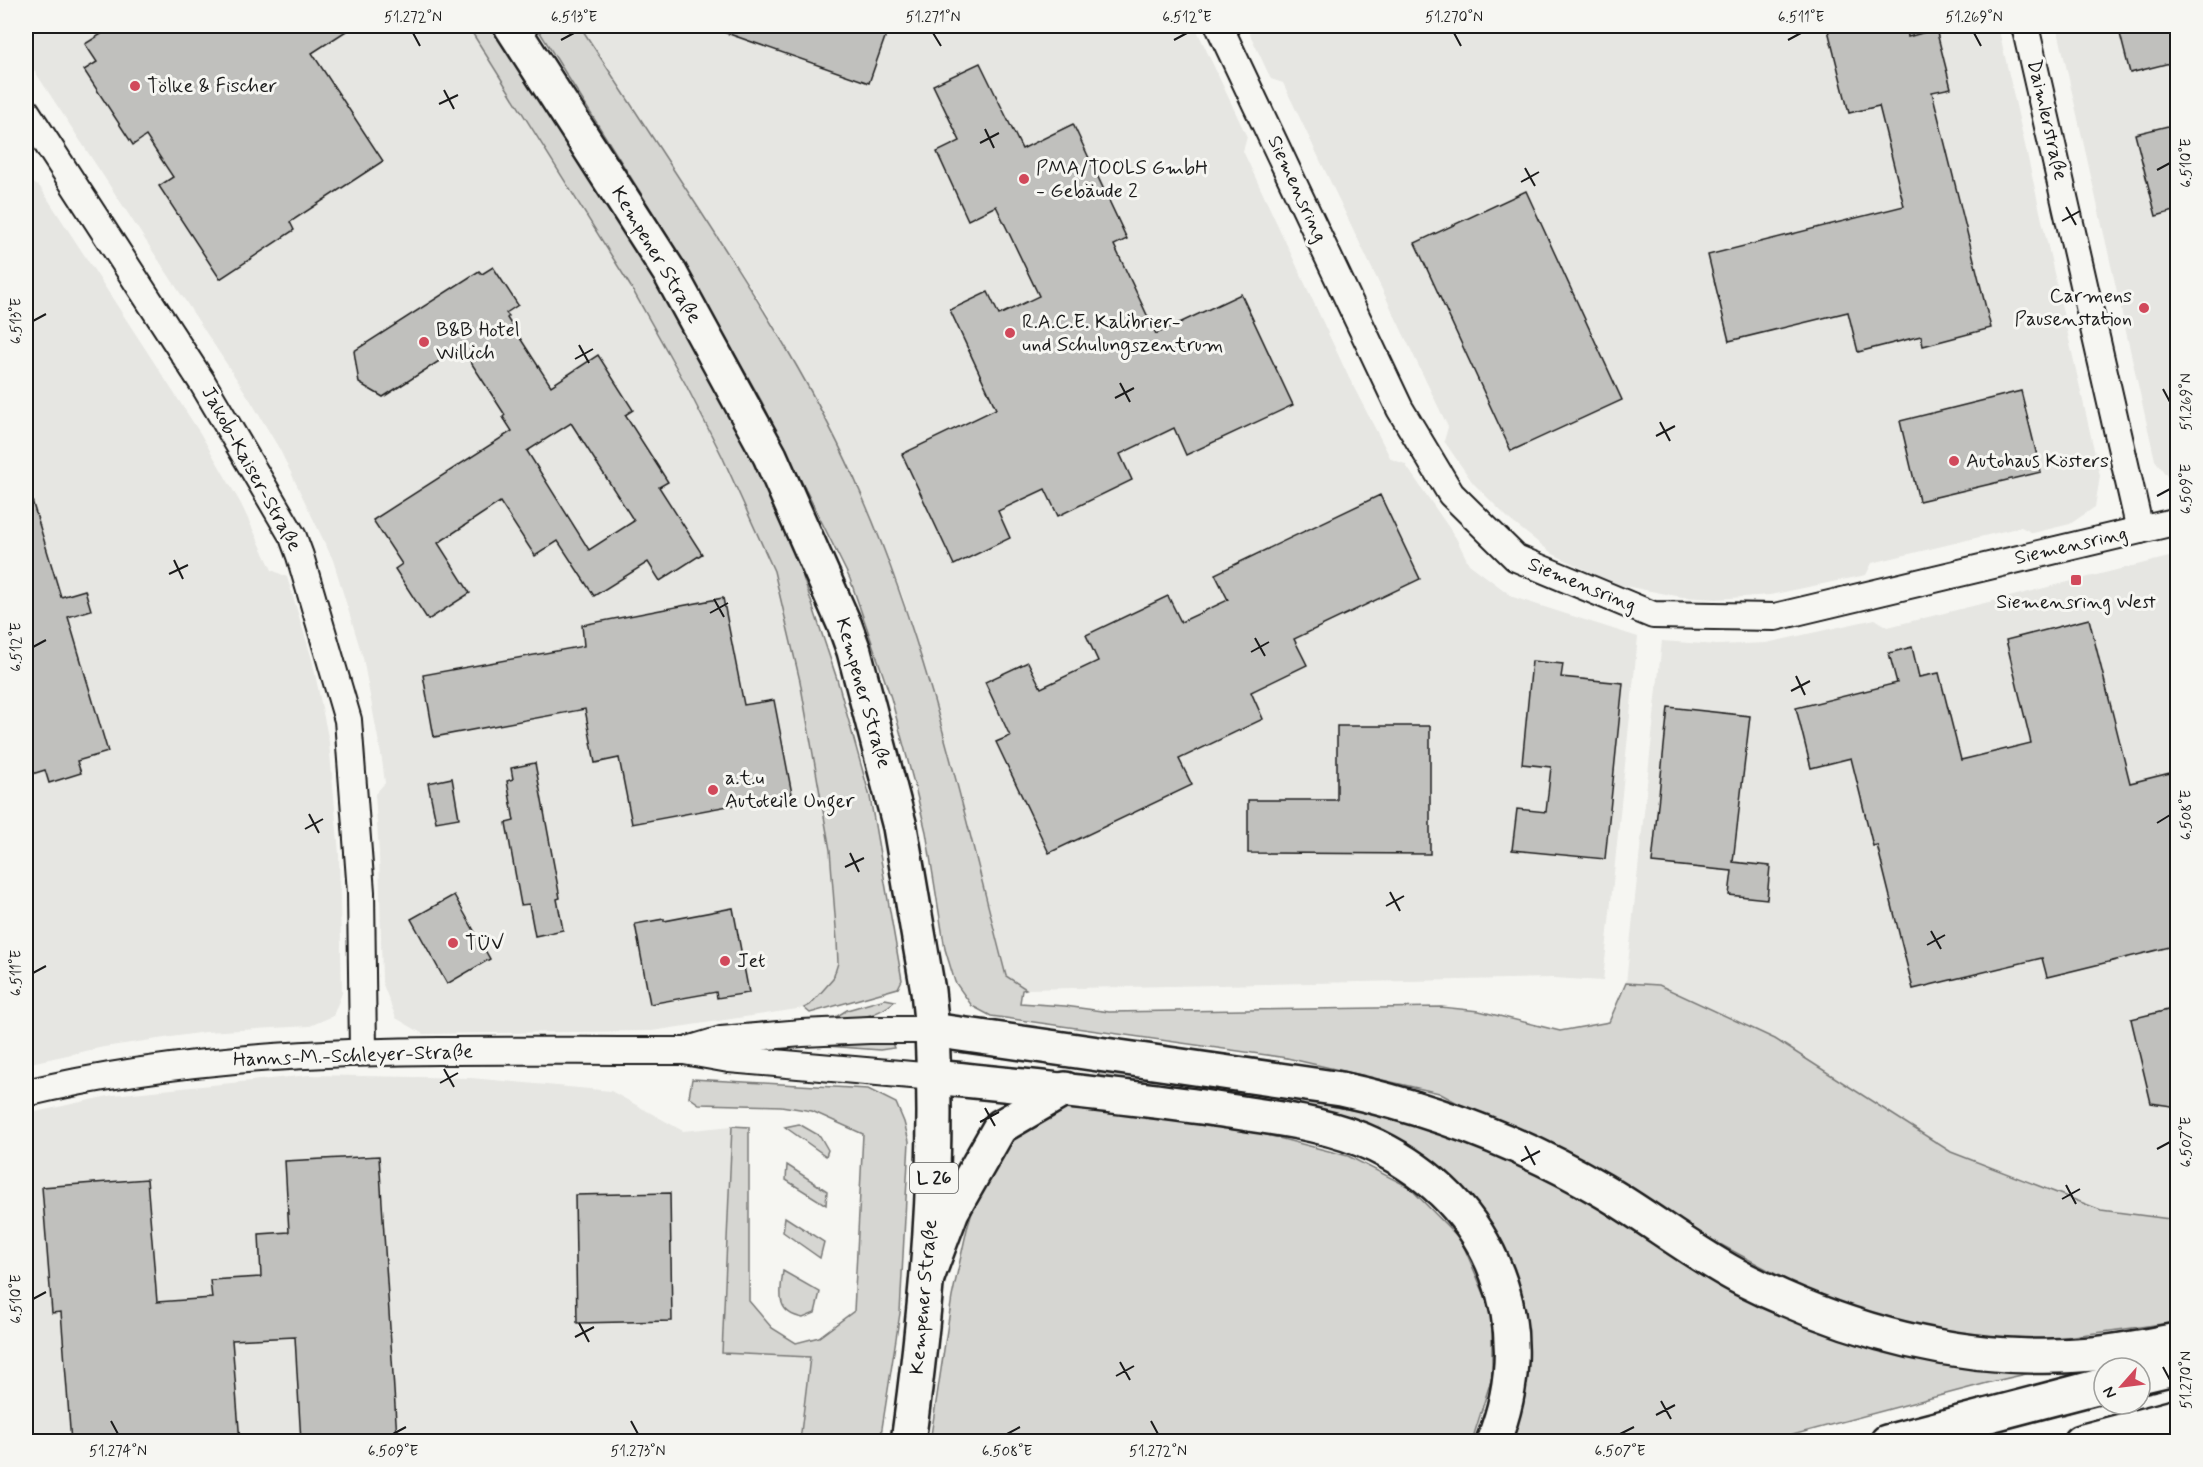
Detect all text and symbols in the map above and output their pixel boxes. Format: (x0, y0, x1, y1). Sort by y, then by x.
text: 51.272°N (384, 8, 442, 28)
text: 6.513°E (551, 8, 598, 28)
text: 51.271°N (906, 8, 960, 28)
text: 6.512°E (1162, 8, 1212, 28)
text: 51.270°N (1425, 8, 1483, 28)
text: 6.511°E (1778, 8, 1824, 28)
text: 51.269°N (1945, 8, 2003, 28)
street label: Daimlerstraße (2020, 57, 2074, 183)
place label: Tölke & Fischer (147, 73, 277, 100)
marker: Tölke & Fischer (128, 79, 142, 93)
street label: Siemensring (1261, 131, 1333, 247)
text: 6.510°E (2177, 138, 2197, 188)
place label: PMA/TOOLS GmbH - Gebäude 2 (1036, 155, 1208, 205)
marker: PMA/TOOLS GmbH - Gebäude 2 (1017, 172, 1031, 186)
street label: Kempener Straße (604, 181, 708, 329)
place label: Carmens Pausenstation (2015, 283, 2132, 333)
text: 6.513°E (7, 297, 27, 344)
marker: Carmens Pausenstation (2137, 301, 2151, 315)
place label: R.A.C.E. Kalibrier- und Schulungszentrum (1022, 309, 1224, 360)
place label: B&B Hotel Willich (436, 317, 520, 367)
marker: R.A.C.E. Kalibrier- und Schulungszentrum (1003, 326, 1017, 340)
marker: B&B Hotel Willich (417, 335, 431, 349)
text: 51.269°N (2177, 373, 2197, 431)
street label: Jakob-Kaiser-Straße (194, 382, 308, 556)
place label: Autohaus Kösters (1966, 448, 2109, 475)
marker: Autohaus Kösters (1947, 454, 1961, 468)
text: 6.509°E (2177, 464, 2197, 514)
street label: Siemensring (2012, 520, 2130, 572)
street label: Siemensring (1524, 551, 1640, 619)
marker: Siemensring West (2069, 573, 2083, 587)
place label: Siemensring West (1996, 589, 2156, 616)
street label: Kempener Straße (829, 615, 897, 772)
text: 6.512°E (7, 622, 27, 672)
place label: a.t.u Autoteile Unger (725, 765, 855, 817)
marker: a.t.u Autoteile Unger (706, 783, 720, 797)
text: 6.508°E (2177, 789, 2197, 840)
place label: TÜV (465, 930, 504, 957)
marker: TÜV (446, 936, 460, 950)
place label: Jet (737, 948, 766, 975)
text: 6.511°E (7, 950, 27, 996)
marker: Jet (718, 954, 732, 968)
street label: Hanns-M.-Schleyer-Straße (233, 1038, 474, 1074)
text: 6.507°E (2177, 1116, 2197, 1168)
road number: L 26 (910, 1163, 958, 1193)
street label: Kempener Straße (904, 1218, 944, 1376)
text: 6.510°E (7, 1274, 27, 1324)
text: 51.270°N (2177, 1351, 2197, 1409)
north arrow (2092, 1356, 2152, 1416)
text: N (2098, 1383, 2122, 1402)
text: 51.274°N (89, 1442, 147, 1462)
text: 6.509°E (368, 1442, 418, 1462)
text: 51.273°N (610, 1442, 666, 1462)
text: 6.508°E (982, 1442, 1033, 1462)
text: 51.272°N (1129, 1442, 1187, 1462)
text: 6.507°E (1595, 1442, 1646, 1462)

